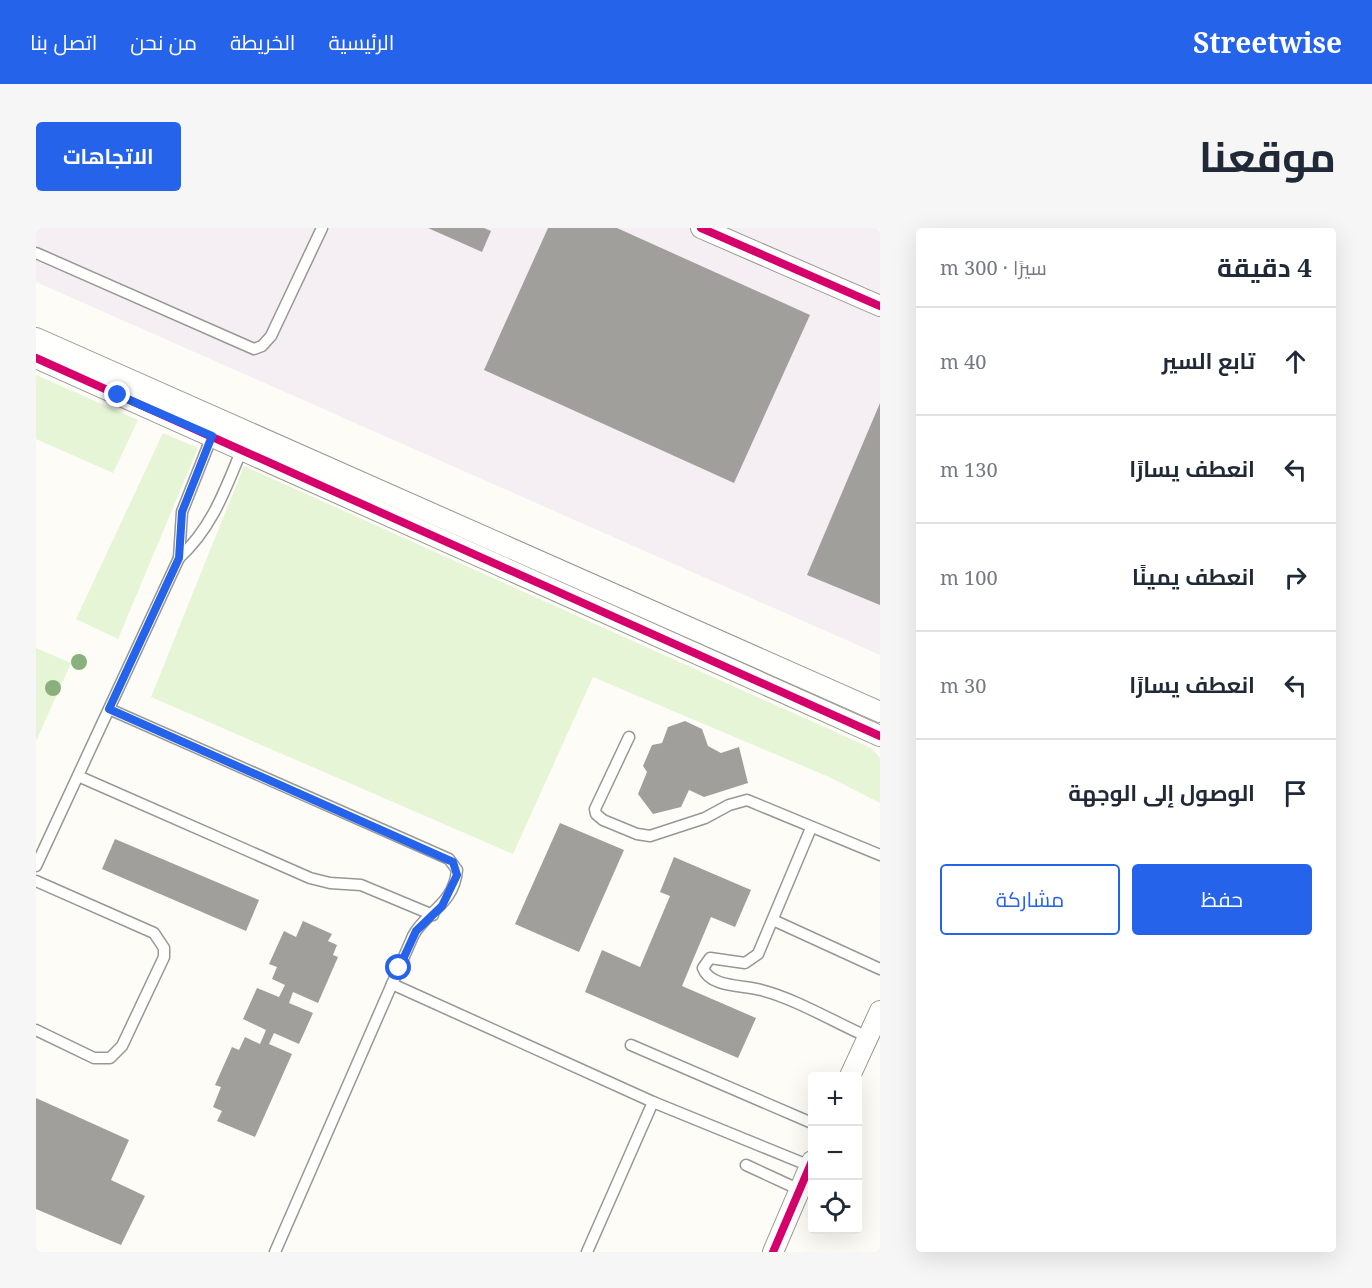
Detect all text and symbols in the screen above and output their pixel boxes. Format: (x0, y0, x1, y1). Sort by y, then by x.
text: Streetwise (1193, 23, 1342, 61)
text: اتصل بنا (30, 28, 97, 56)
text: من نحن (130, 28, 197, 56)
text: الخريطة (230, 28, 295, 56)
text: الرئيسية (328, 28, 394, 56)
button: الاتجاهات (36, 122, 181, 191)
text: موقعنا (1199, 127, 1336, 184)
text: 4 دقيقة (1217, 249, 1312, 285)
text: سيرًا · 300 m (940, 254, 1047, 281)
text: تابع السير (1162, 345, 1255, 375)
icon: ahead (1279, 345, 1312, 378)
text: 40 m (940, 348, 986, 375)
route end (104, 381, 130, 407)
text: انعطف يسارًا (1129, 453, 1255, 483)
icon: left (1279, 453, 1312, 486)
text: 130 m (940, 456, 998, 483)
text: انعطف يمينًا (1132, 561, 1255, 591)
icon: right (1279, 561, 1312, 594)
text: 100 m (940, 564, 998, 591)
text: انعطف يسارًا (1129, 669, 1255, 699)
icon: left (1279, 669, 1312, 702)
text: 30 m (940, 672, 986, 699)
text: الوصول إلى الوجهة (1068, 777, 1255, 807)
icon: arrive (1279, 777, 1312, 810)
button: مشاركة (940, 864, 1120, 935)
button: حفظ (1132, 864, 1312, 935)
route start (385, 954, 411, 980)
map controls (808, 1072, 862, 1234)
button: + (808, 1072, 862, 1126)
button: − (808, 1126, 862, 1180)
button: locate (808, 1180, 862, 1234)

